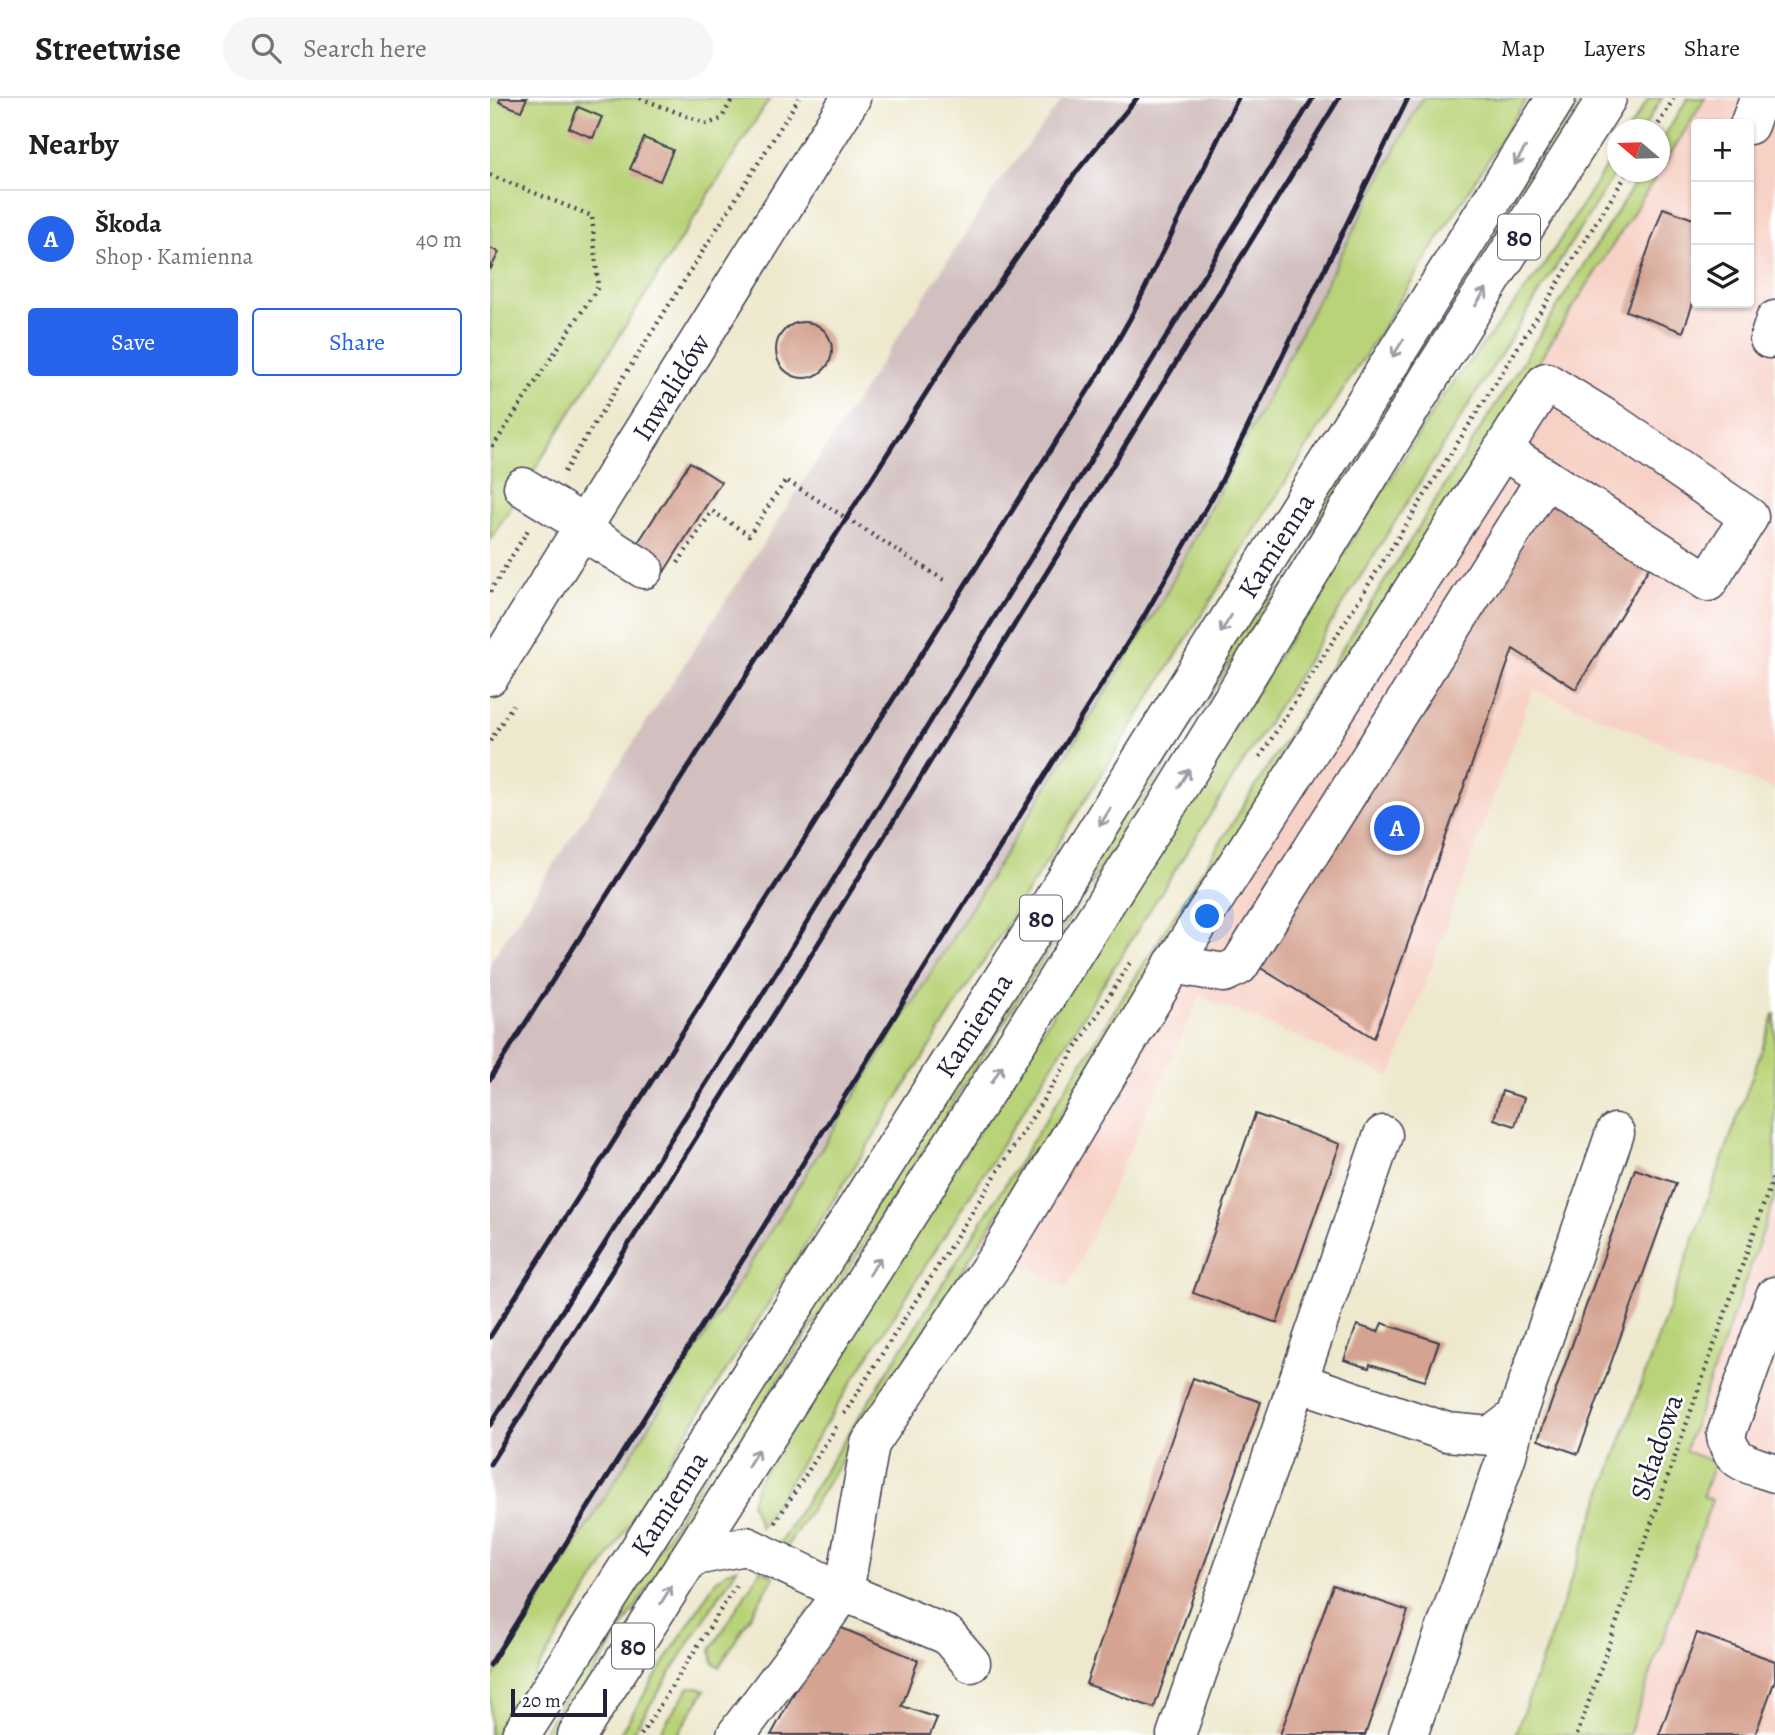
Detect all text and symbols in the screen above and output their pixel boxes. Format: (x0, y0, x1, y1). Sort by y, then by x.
search box (223, 17, 713, 80)
text: Streetwise (35, 26, 181, 71)
icon: search (247, 29, 285, 67)
text: Search here (303, 31, 427, 66)
text: Map (1501, 32, 1545, 64)
text: Layers (1583, 32, 1646, 64)
text: Share (1684, 32, 1740, 64)
north arrow (1607, 119, 1670, 182)
map controls (1691, 119, 1754, 308)
button: + (1691, 119, 1754, 182)
text: Nearby (28, 124, 119, 164)
one-way arrow (1512, 145, 1526, 165)
button: − (1691, 182, 1754, 245)
text: Škoda (95, 206, 162, 241)
road number: 80 (1498, 214, 1540, 260)
text: A (44, 224, 58, 255)
text: 40 m (416, 224, 462, 255)
text: Shop · Kamienna (95, 241, 253, 272)
button: layers (1691, 245, 1754, 308)
one-way arrow (1474, 288, 1489, 307)
button: Save (28, 308, 238, 376)
button: Share (252, 308, 462, 376)
street label: Inwalidów (624, 326, 720, 448)
one-way arrow (1391, 337, 1405, 357)
street label: Kamienna (1229, 486, 1324, 606)
one-way arrow (1218, 614, 1233, 633)
one-way arrow (1178, 769, 1192, 789)
pin: A (1374, 802, 1420, 854)
one-way arrow (1098, 806, 1112, 826)
road number: 80 (1020, 896, 1062, 940)
your location (1190, 899, 1224, 933)
street label: Kamienna (927, 965, 1022, 1085)
one-way arrow (989, 1065, 1004, 1084)
one-way arrow (867, 1257, 882, 1276)
street label: Składowa (1621, 1389, 1693, 1506)
street label: Kamienna (622, 1444, 717, 1564)
one-way arrow (746, 1448, 760, 1468)
one-way arrow (659, 1585, 673, 1605)
road number: 80 (612, 1624, 654, 1668)
scale bar (511, 1686, 607, 1718)
text: 20 m (522, 1688, 561, 1714)

